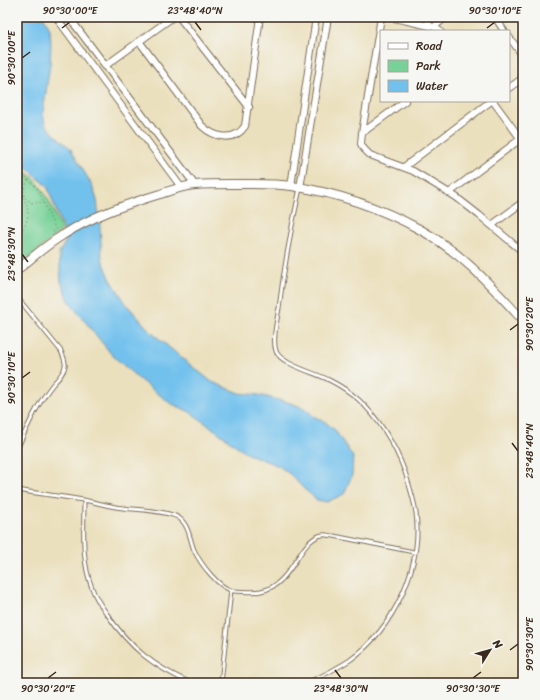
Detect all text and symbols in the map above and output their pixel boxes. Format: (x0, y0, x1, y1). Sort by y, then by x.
text: 90°30'00"E (43, 2, 99, 20)
text: 23°48'40"N (167, 2, 223, 20)
text: 90°30'10"E (469, 2, 523, 20)
text: 90°30'00"E (3, 29, 21, 85)
legend (380, 30, 510, 102)
text: Road (416, 35, 443, 57)
text: Park (416, 55, 441, 77)
text: Water (416, 75, 449, 97)
text: 23°48'30"N (3, 227, 21, 281)
text: 90°30'20"E (521, 296, 539, 351)
text: 90°30'10"E (3, 350, 21, 404)
text: 23°48'40"N (521, 423, 539, 479)
text: 90°30'30"E (521, 616, 539, 671)
north arrow (470, 630, 510, 670)
text: N (487, 635, 508, 653)
text: 90°30'20"E (21, 680, 76, 698)
text: 23°48'30"N (314, 680, 368, 698)
text: 90°30'30"E (446, 680, 501, 698)

